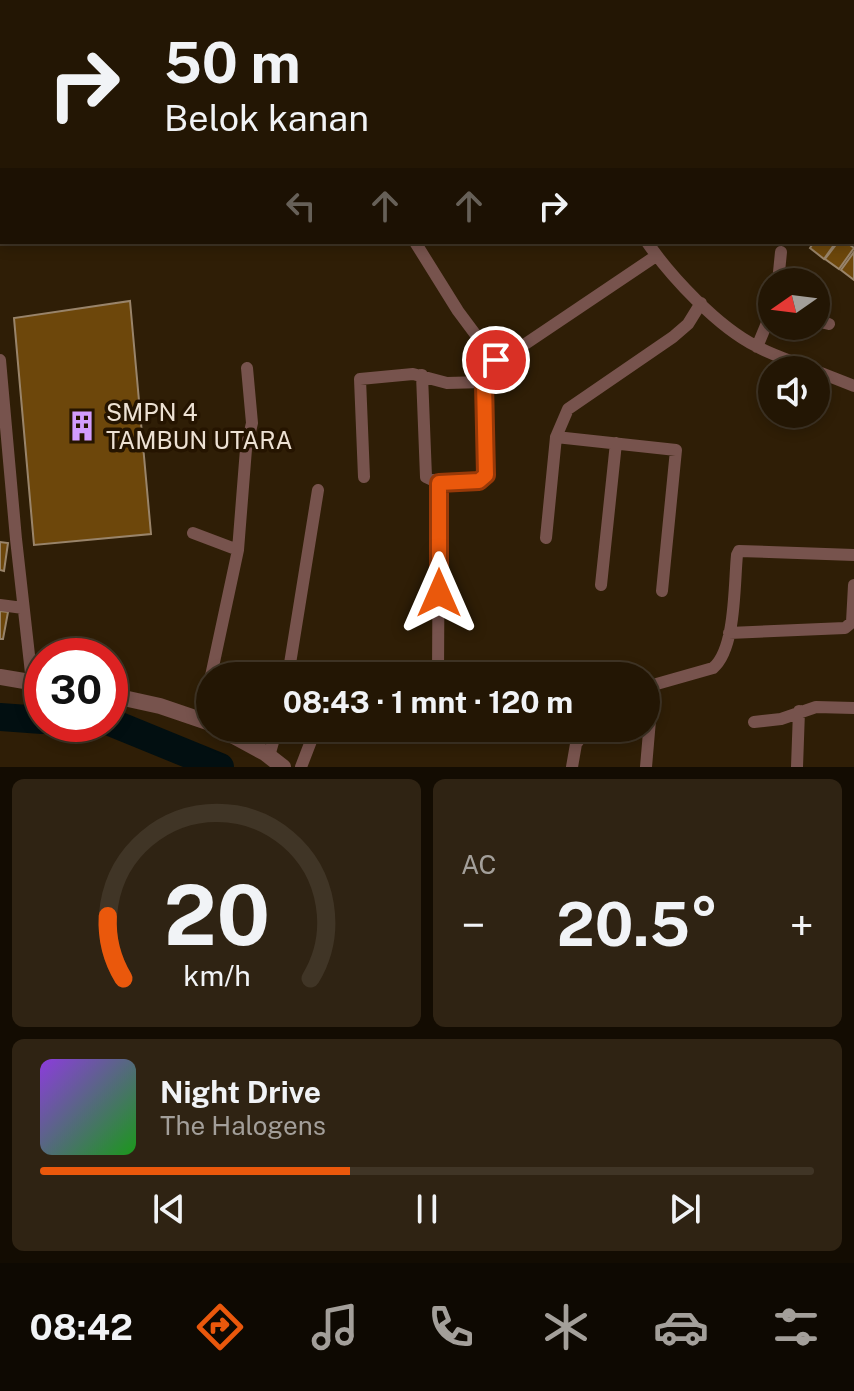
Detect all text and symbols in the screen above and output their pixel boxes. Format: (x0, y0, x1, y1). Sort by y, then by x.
text: 50 m (164, 30, 301, 96)
icon: right (32, 32, 136, 136)
text: Belok kanan (164, 97, 369, 139)
icon: left (279, 184, 323, 228)
icon: ahead (363, 184, 407, 228)
icon: ahead (447, 184, 491, 228)
icon: right (531, 184, 575, 228)
north arrow (758, 268, 830, 340)
map controls (758, 268, 830, 428)
pin (462, 326, 530, 394)
icon: arrive (474, 338, 518, 382)
button: sound (758, 356, 830, 428)
place label: SMPN 4 TAMBUN UTARA (106, 398, 293, 454)
building icon: SMPN 4 TAMBUN UTARA (65, 409, 99, 443)
position arrow (397, 551, 481, 635)
speed limit sign: 30 (24, 638, 128, 742)
text: 08:43 · 1 mnt · 120 m (283, 684, 573, 720)
text: AC (461, 849, 496, 880)
text: 20 (163, 866, 270, 964)
text: 20.5° (557, 889, 718, 960)
text: − (461, 899, 485, 951)
text: + (790, 899, 814, 951)
text: km/h (183, 959, 250, 992)
text: Night Drive (160, 1074, 321, 1110)
text: The Halogens (160, 1110, 326, 1141)
icon: previous (147, 1187, 191, 1231)
icon: pause (405, 1187, 449, 1231)
icon: next (663, 1187, 707, 1231)
icon: directions (192, 1299, 248, 1355)
icon: music (307, 1299, 363, 1355)
icon: phone (423, 1299, 479, 1355)
icon: climate (538, 1299, 594, 1355)
icon: car (653, 1299, 709, 1355)
icon: filters (768, 1299, 824, 1355)
text: 08:42 (30, 1306, 133, 1348)

